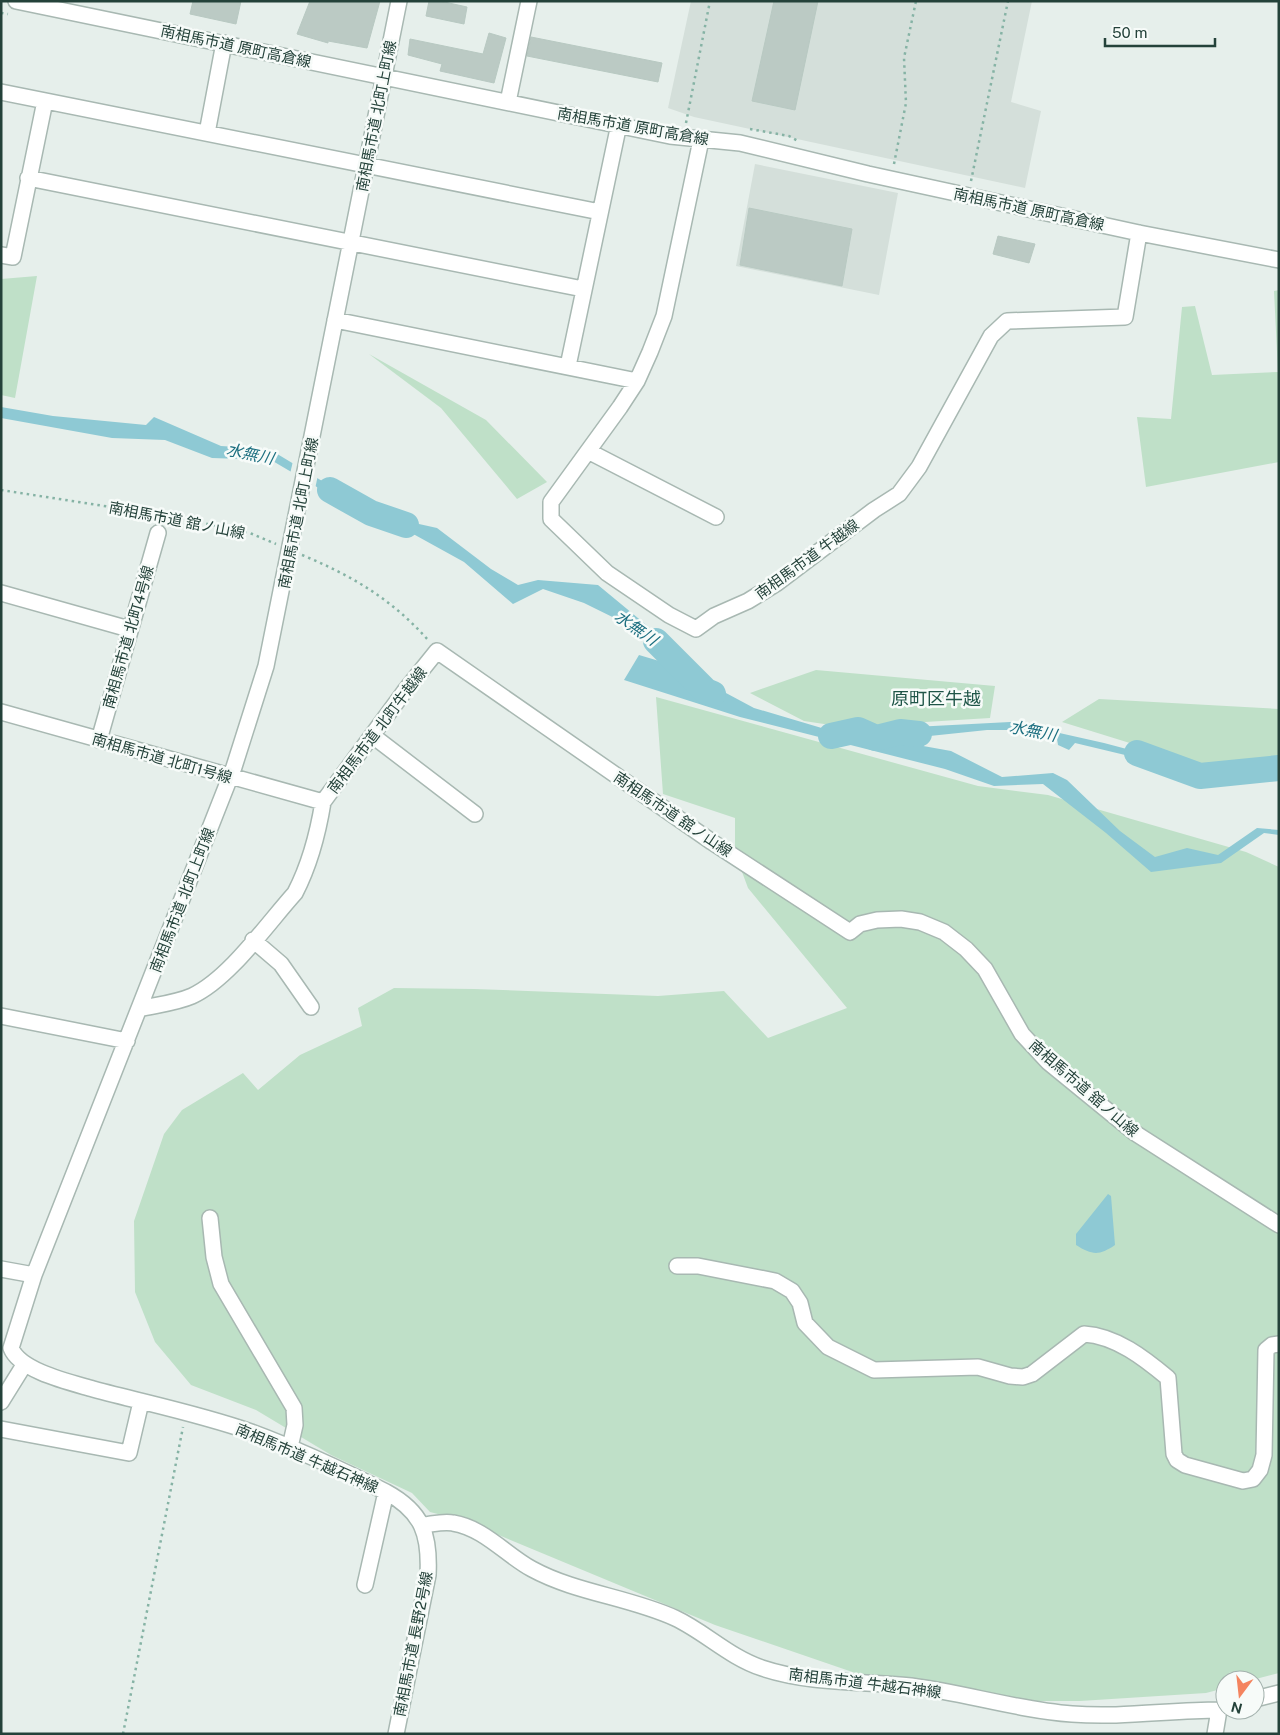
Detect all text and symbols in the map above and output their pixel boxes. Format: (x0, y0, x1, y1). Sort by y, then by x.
scale bar (1105, 15, 1215, 47)
street label: 南相馬市道 原町高倉線 (159, 22, 313, 70)
text: 50 m (1112, 24, 1147, 41)
street label: 南相馬市道 北町上町線 (353, 39, 399, 193)
street label: 南相馬市道 原町高倉線 (556, 104, 710, 148)
street label: 南相馬市道 原町高倉線 (952, 185, 1106, 233)
street label: 南相馬市道 北町上町線 (275, 436, 321, 590)
water label: 水無川 (225, 440, 277, 469)
street label: 南相馬市道 舘ノ山線 (107, 498, 247, 542)
street label: 南相馬市道 牛越線 (752, 516, 862, 602)
street label: 南相馬市道 北町4号線 (99, 563, 157, 711)
water label: 水無川 (611, 606, 663, 651)
street label: 南相馬市道 北町牛越線 (324, 664, 430, 796)
district label: 原町区牛越 (891, 688, 981, 709)
water label: 水無川 (1008, 717, 1060, 745)
street label: 南相馬市道 北町1号線 (90, 730, 234, 786)
street label: 南相馬市道 舘ノ山線 (611, 768, 735, 860)
street label: 南相馬市道 北町上町線 (147, 825, 217, 975)
street label: 南相馬市道 舘ノ山線 (1026, 1036, 1142, 1140)
street label: 南相馬市道 牛越石神線 (233, 1420, 381, 1496)
street label: 南相馬市道 長野2号線 (391, 1570, 435, 1718)
street label: 南相馬市道 牛越石神線 (788, 1665, 942, 1701)
north arrow (1215, 1670, 1265, 1720)
text: N (1229, 1698, 1244, 1717)

